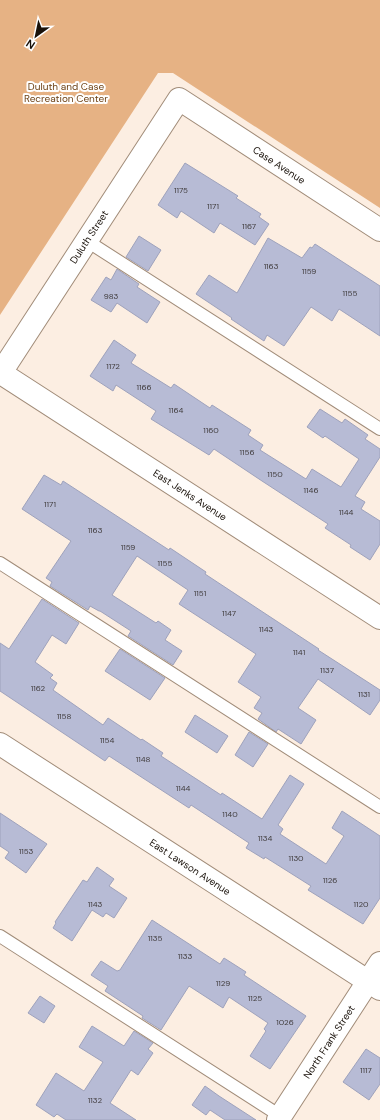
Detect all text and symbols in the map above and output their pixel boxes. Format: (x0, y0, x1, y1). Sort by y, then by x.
north arrow (16, 16, 56, 56)
text: N (23, 36, 38, 52)
park label: Duluth and Case Recreation Center (24, 80, 108, 105)
street label: Case Avenue (250, 143, 308, 187)
house number: 1175 (174, 185, 188, 195)
house number: 1171 (207, 201, 219, 211)
street label: Duluth Street (67, 208, 111, 266)
house number: 1167 (242, 221, 256, 231)
house number: 1163 (264, 261, 279, 271)
house number: 1159 (302, 266, 316, 276)
house number: 1155 (343, 288, 357, 298)
house number: 983 (104, 291, 119, 301)
house number: 1172 (106, 361, 120, 371)
house number: 1166 (136, 382, 152, 392)
house number: 1164 (169, 405, 184, 415)
house number: 1160 (203, 425, 219, 435)
house number: 1156 (240, 447, 254, 457)
street label: East Jenks Avenue (151, 466, 230, 524)
house number: 1150 (267, 469, 283, 479)
house number: 1146 (304, 485, 318, 495)
house number: 1171 (44, 499, 56, 509)
house number: 1144 (339, 507, 353, 517)
house number: 1163 (88, 525, 103, 535)
house number: 1159 (121, 542, 135, 552)
house number: 1155 (158, 558, 172, 568)
house number: 1151 (194, 588, 206, 598)
house number: 1147 (222, 608, 236, 618)
house number: 1143 (259, 624, 274, 634)
house number: 1141 (293, 647, 305, 657)
house number: 1137 (320, 665, 334, 675)
house number: 1162 (31, 683, 46, 693)
house number: 1131 (358, 689, 370, 699)
house number: 1158 (57, 711, 71, 721)
house number: 1154 (100, 735, 115, 745)
house number: 1148 (136, 754, 150, 764)
house number: 1144 (176, 783, 190, 793)
house number: 1140 (222, 809, 238, 819)
house number: 1134 (258, 833, 272, 843)
street label: East Lawson Avenue (147, 836, 233, 898)
house number: 1153 (19, 846, 34, 856)
house number: 1130 (288, 853, 304, 863)
house number: 1126 (323, 875, 337, 885)
house number: 1143 (88, 899, 103, 909)
house number: 1120 (354, 899, 369, 909)
house number: 1135 (148, 933, 162, 943)
house number: 1133 (178, 951, 192, 961)
house number: 1129 (216, 978, 230, 988)
house number: 1125 (248, 993, 262, 1003)
street label: North Frank Street (300, 1003, 358, 1081)
house number: 1026 (276, 1017, 294, 1027)
house number: 1117 (360, 1065, 372, 1075)
house number: 1132 (88, 1095, 103, 1105)

